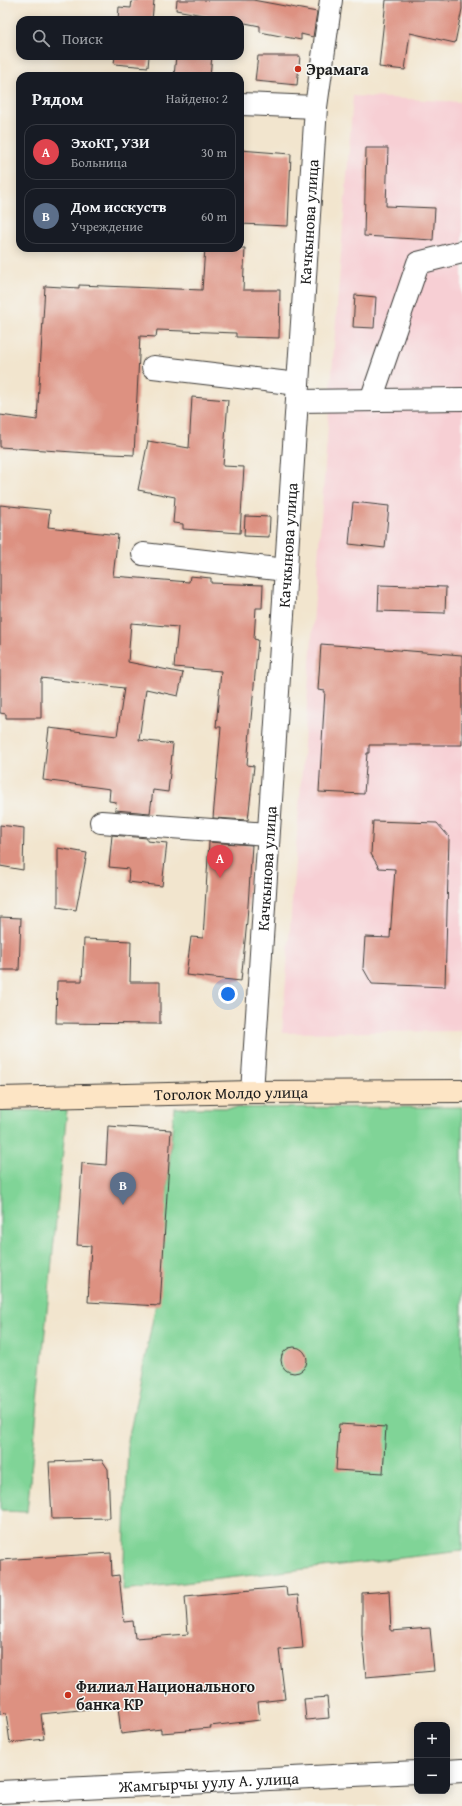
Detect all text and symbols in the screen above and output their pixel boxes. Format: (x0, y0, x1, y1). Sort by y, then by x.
search box (16, 16, 244, 60)
icon: search (30, 27, 52, 49)
text: Поиск (62, 28, 103, 49)
place label: Эрамага (306, 57, 370, 81)
marker: Эрамага (293, 64, 303, 74)
text: Рядом (32, 86, 83, 111)
text: Найдено: 2 (166, 89, 228, 108)
text: ЭхоКГ, УЗИ (71, 132, 150, 153)
text: A (42, 143, 50, 162)
text: 30 m (201, 143, 227, 162)
text: Больница (71, 153, 127, 172)
street label: Качкынова улица (293, 158, 325, 285)
text: Дом исскуств (71, 196, 167, 217)
text: B (42, 207, 50, 226)
text: 60 m (201, 207, 227, 226)
text: Учреждение (71, 217, 143, 236)
street label: Качкынова улица (271, 482, 304, 608)
street label: Качкынова улица (250, 805, 283, 932)
pin: A (207, 845, 233, 878)
your location (218, 984, 238, 1004)
street label: Тоголок Молдо улица (154, 1080, 308, 1106)
pin: B (110, 1172, 136, 1205)
place label: Филиал Национального банка КР (76, 1674, 256, 1716)
marker: Филиал Национального банка КР (63, 1690, 73, 1700)
map controls (414, 1722, 450, 1794)
button: + (414, 1722, 450, 1758)
button: − (414, 1758, 450, 1794)
street label: Жамгырчы уулу А. улица (117, 1766, 300, 1798)

